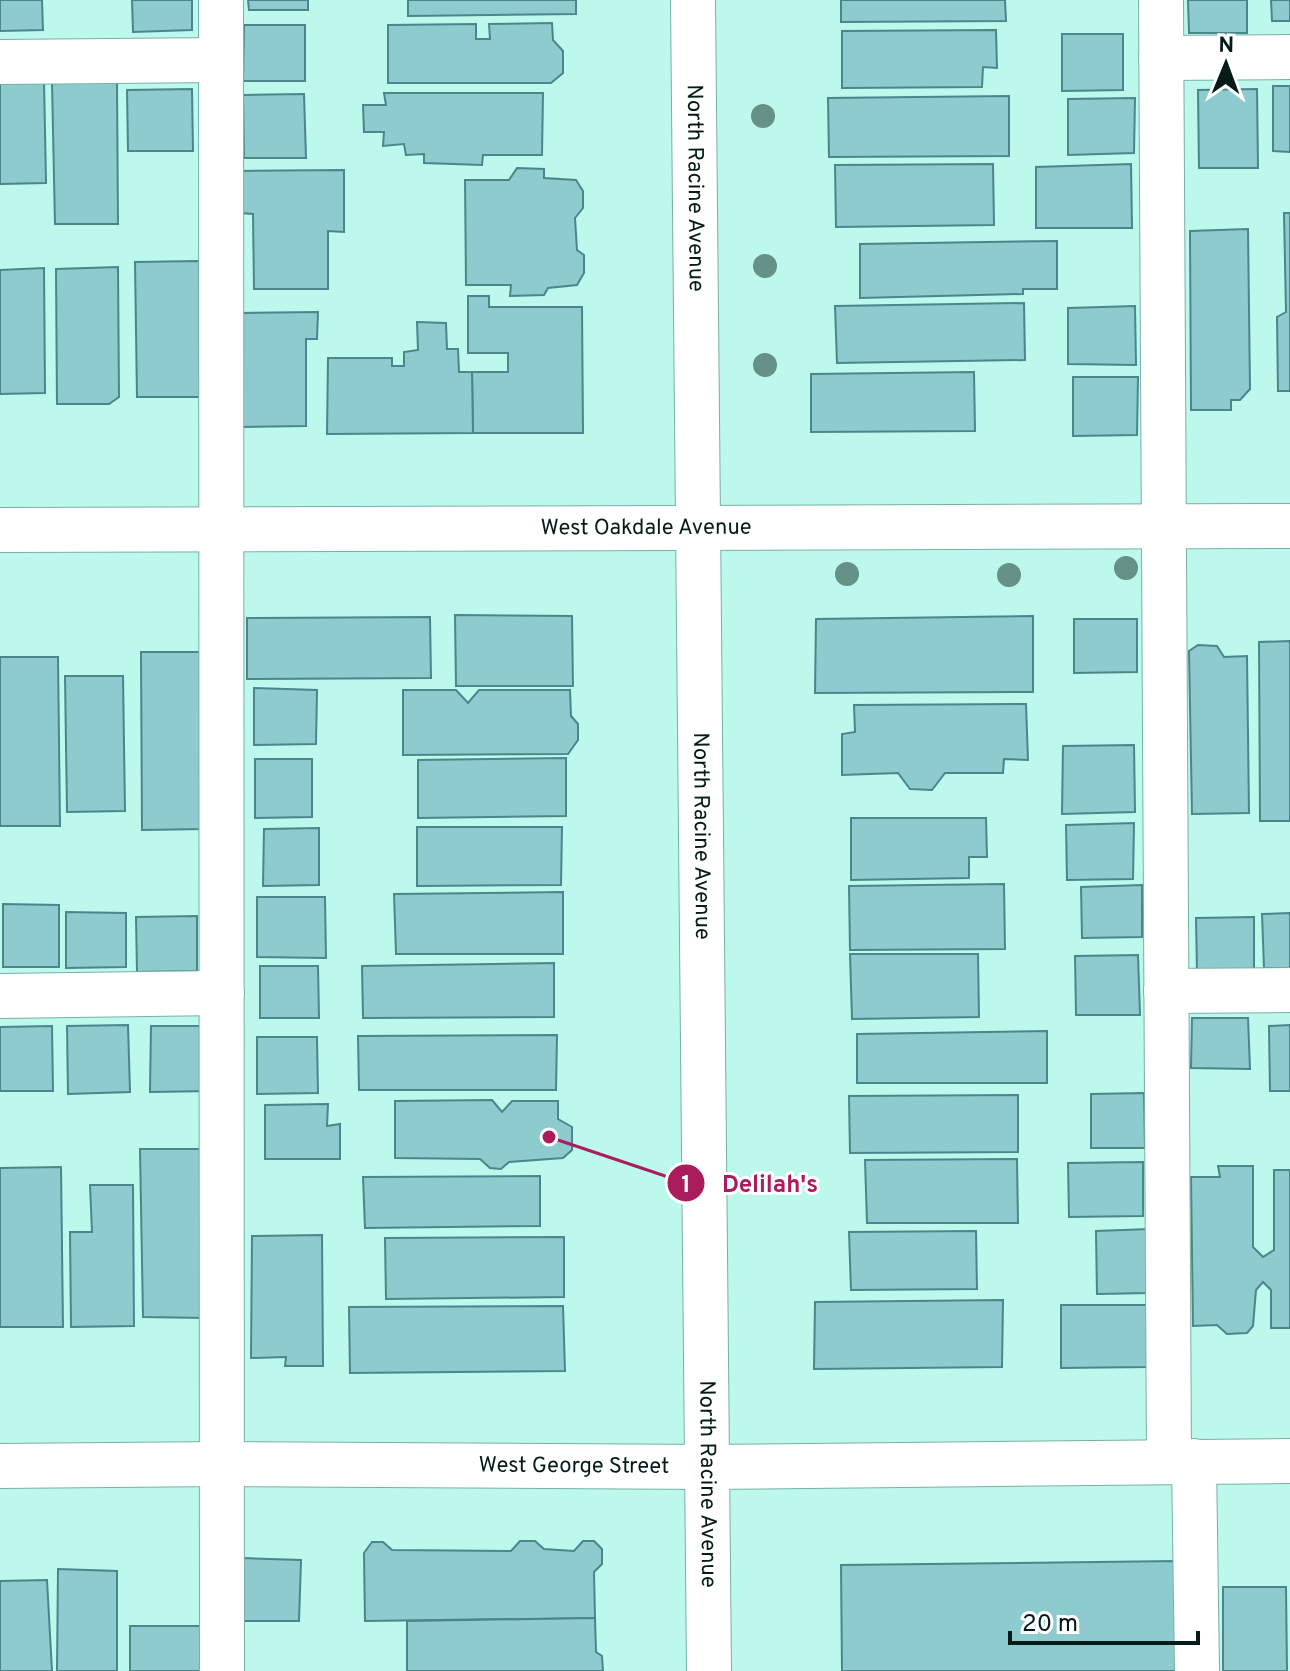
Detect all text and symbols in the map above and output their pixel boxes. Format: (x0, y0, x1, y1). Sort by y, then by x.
north arrow (1186, 24, 1266, 104)
text: N (1218, 33, 1234, 60)
street label: North Racine Avenue (680, 84, 709, 292)
street label: West Oakdale Avenue (540, 514, 752, 542)
street label: North Racine Avenue (687, 732, 715, 940)
callout: Delilah's (666, 1159, 834, 1207)
text: 1 (681, 1171, 691, 1201)
text: Delilah's (722, 1171, 818, 1201)
street label: North Racine Avenue (693, 1380, 722, 1588)
street label: West George Street (479, 1452, 669, 1480)
scale bar (1010, 1595, 1198, 1645)
text: 20 m (1022, 1610, 1078, 1640)

